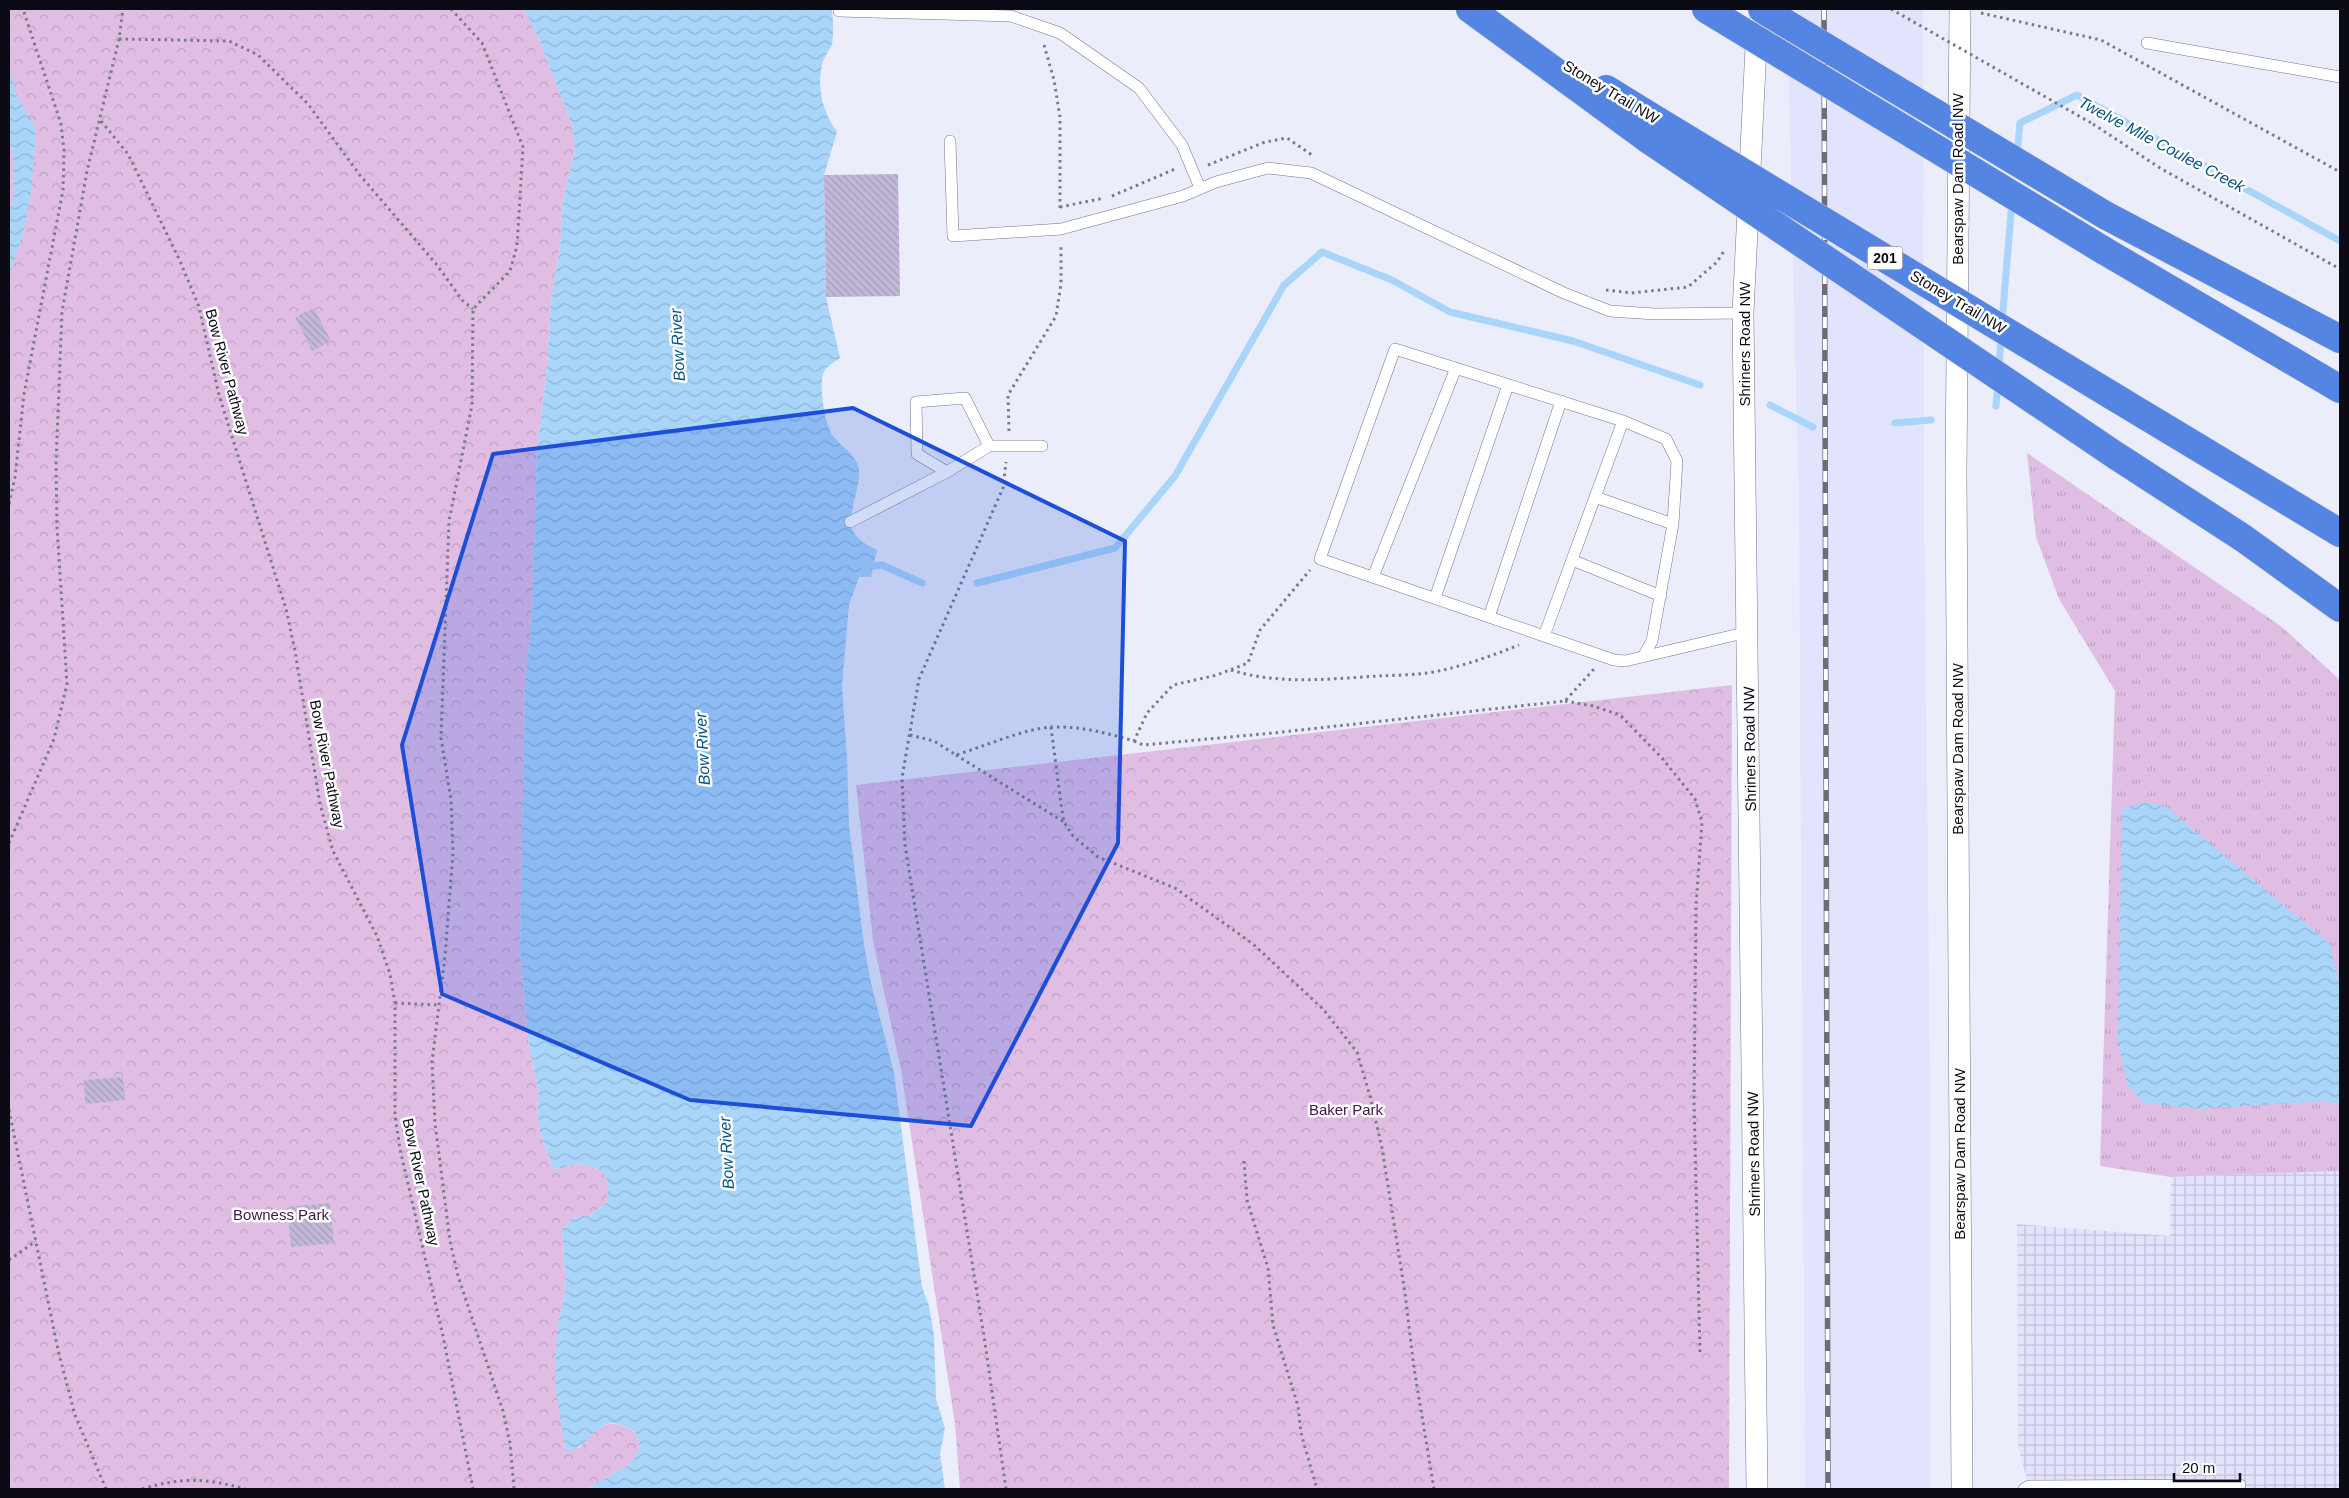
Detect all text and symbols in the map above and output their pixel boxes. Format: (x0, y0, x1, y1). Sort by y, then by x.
street label: Stoney Trail NW (1560, 56, 1663, 127)
street label: Bearspaw Dam Road NW (1949, 92, 1966, 265)
water label: Twelve Mile Coulee Creek (2076, 93, 2249, 196)
road number: 201 (1868, 247, 1902, 270)
street label: Stoney Trail NW (1907, 266, 2010, 337)
street label: Shriners Road NW (1736, 281, 1753, 407)
street label: Bow River Pathway (202, 307, 253, 437)
water label: Bow River (667, 307, 688, 382)
street label: Bearspaw Dam Road NW (1949, 662, 1966, 835)
street label: Shriners Road NW (1740, 686, 1759, 812)
street label: Bow River Pathway (307, 698, 348, 830)
water label: Bow River (692, 711, 713, 786)
street label: Bearspaw Dam Road NW (1951, 1067, 1968, 1240)
street label: Shriners Road NW (1744, 1091, 1763, 1217)
park label: Baker Park (1309, 1101, 1384, 1118)
water label: Bow River (716, 1115, 737, 1190)
street label: Bow River Pathway (400, 1117, 443, 1248)
park label: Bowness Park (233, 1206, 329, 1223)
scale bar (2174, 1450, 2240, 1482)
text: 20 m (2182, 1459, 2215, 1476)

